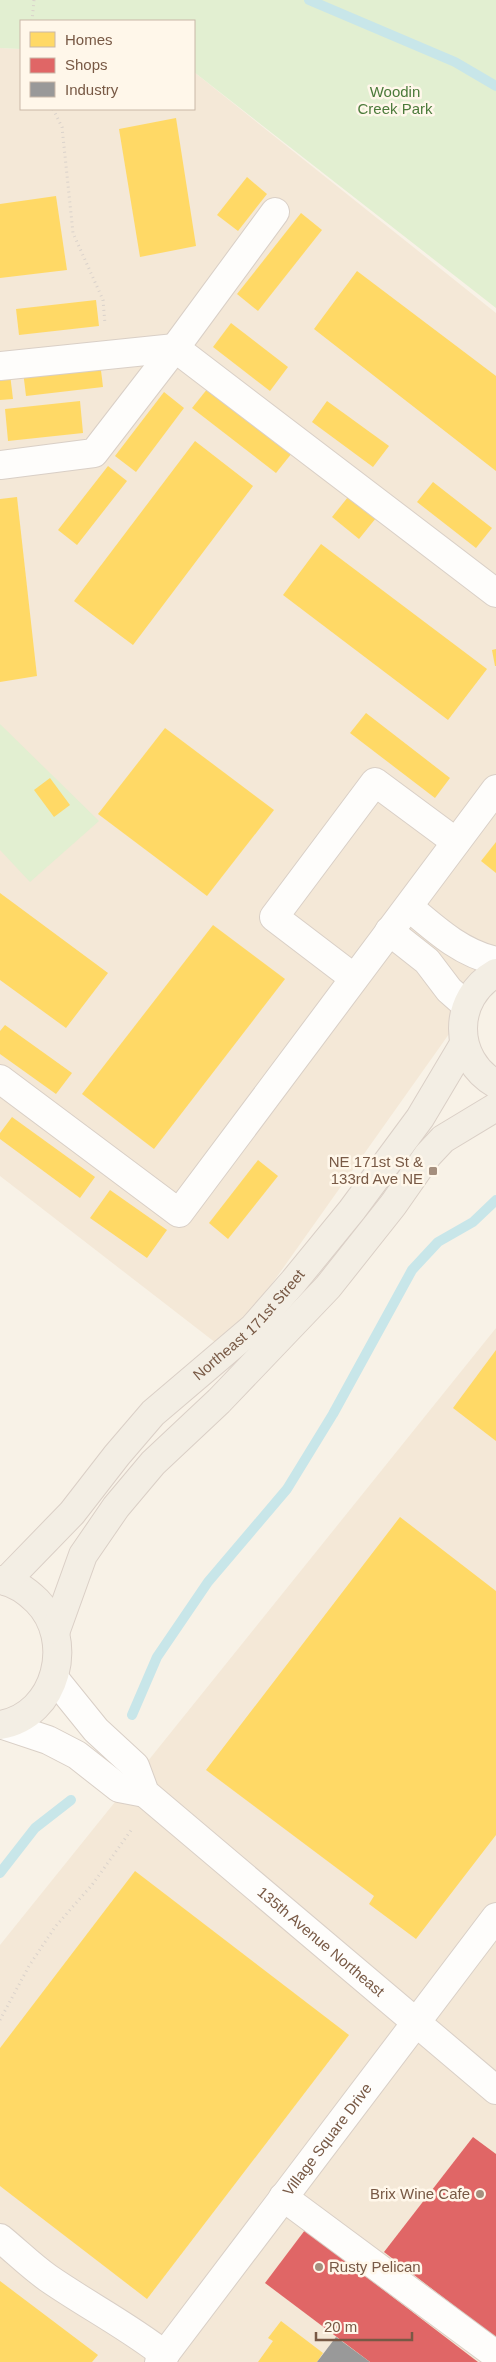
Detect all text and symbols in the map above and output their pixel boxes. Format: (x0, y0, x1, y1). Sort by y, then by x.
legend (20, 20, 195, 110)
text: Homes (65, 31, 113, 48)
text: Shops (65, 56, 108, 73)
text: Industry (65, 81, 119, 98)
park label: Woodin Creek Park (357, 83, 433, 117)
place label: NE 171st St & 133rd Ave NE (329, 1153, 423, 1187)
marker: NE 171st St & 133rd Ave NE (427, 1165, 439, 1177)
street label: Northeast 171st Street (189, 1265, 308, 1383)
street label: 135th Avenue Northeast (254, 1883, 389, 2000)
street label: Village Square Drive (279, 2080, 375, 2199)
place label: Brix Wine Cafe (370, 2185, 470, 2202)
marker: Brix Wine Cafe (474, 2188, 486, 2200)
place label: Rusty Pelican (329, 2258, 421, 2275)
marker: Rusty Pelican (313, 2261, 325, 2273)
scale bar (316, 2310, 412, 2342)
text: 20 m (324, 2318, 357, 2335)

